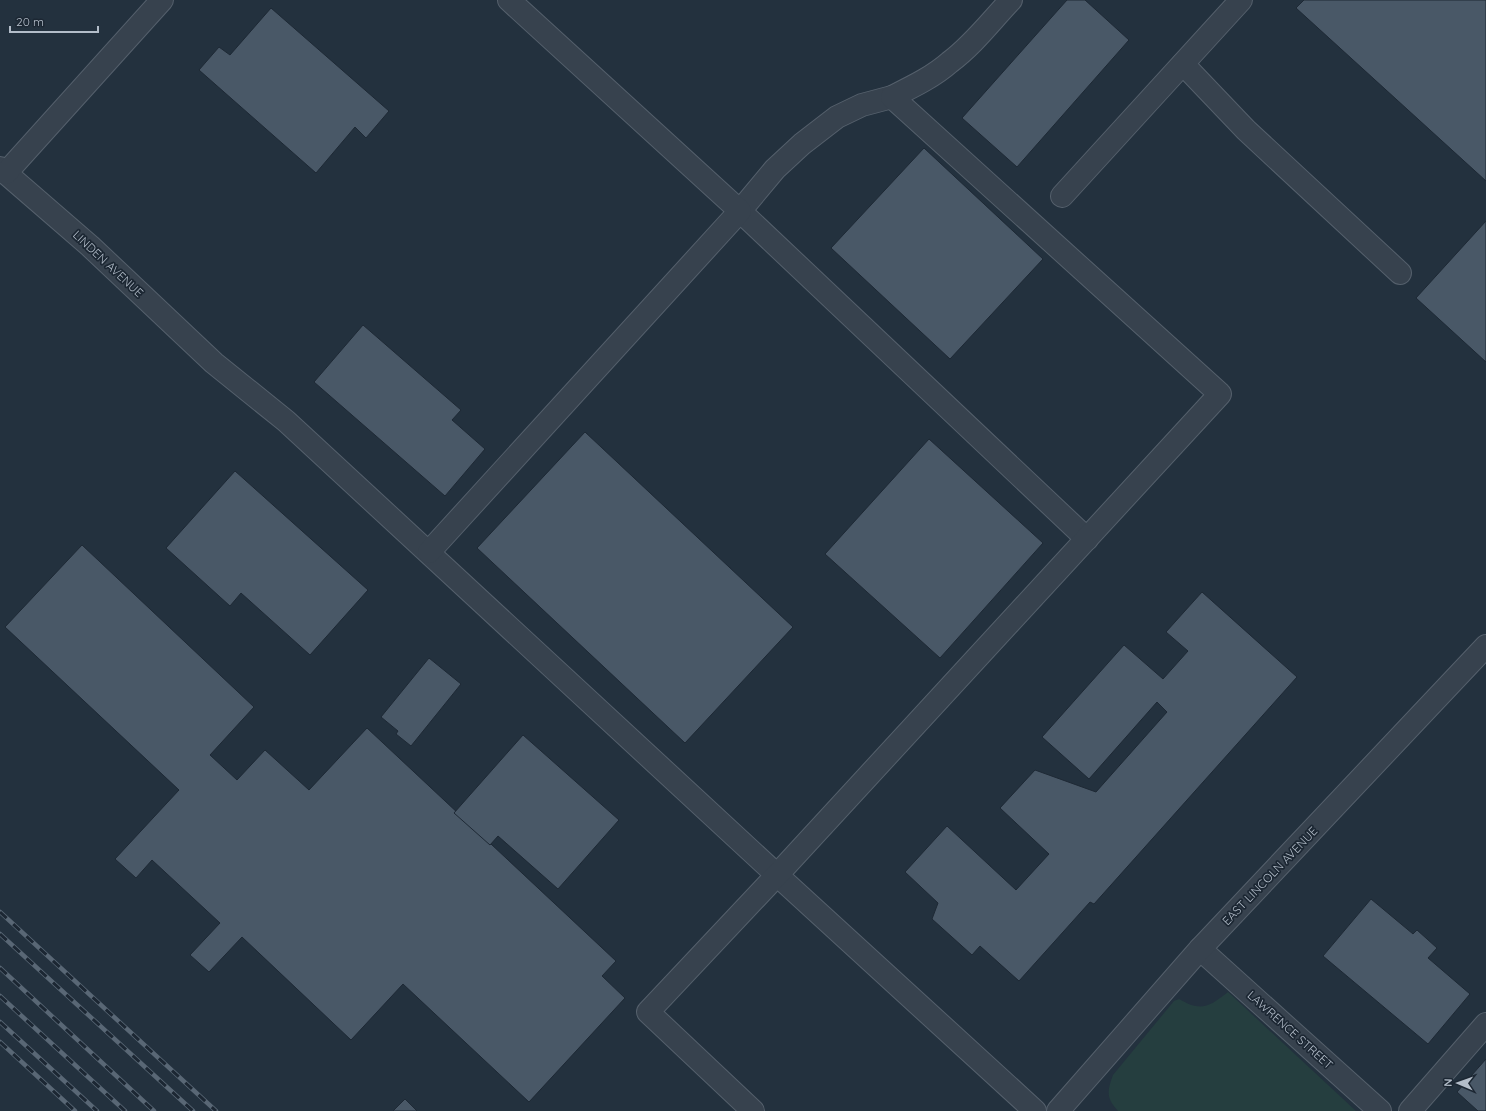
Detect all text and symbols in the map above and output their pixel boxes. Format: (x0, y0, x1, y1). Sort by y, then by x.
scale bar (10, 8, 98, 34)
text: 20 m (16, 14, 44, 29)
street label: LINDEN AVENUE (70, 227, 147, 300)
street label: EAST LINCOLN AVENUE (1219, 823, 1321, 928)
street label: LAWRENCE STREET (1244, 987, 1336, 1072)
north arrow (1438, 1063, 1478, 1103)
text: N (1441, 1078, 1455, 1087)

